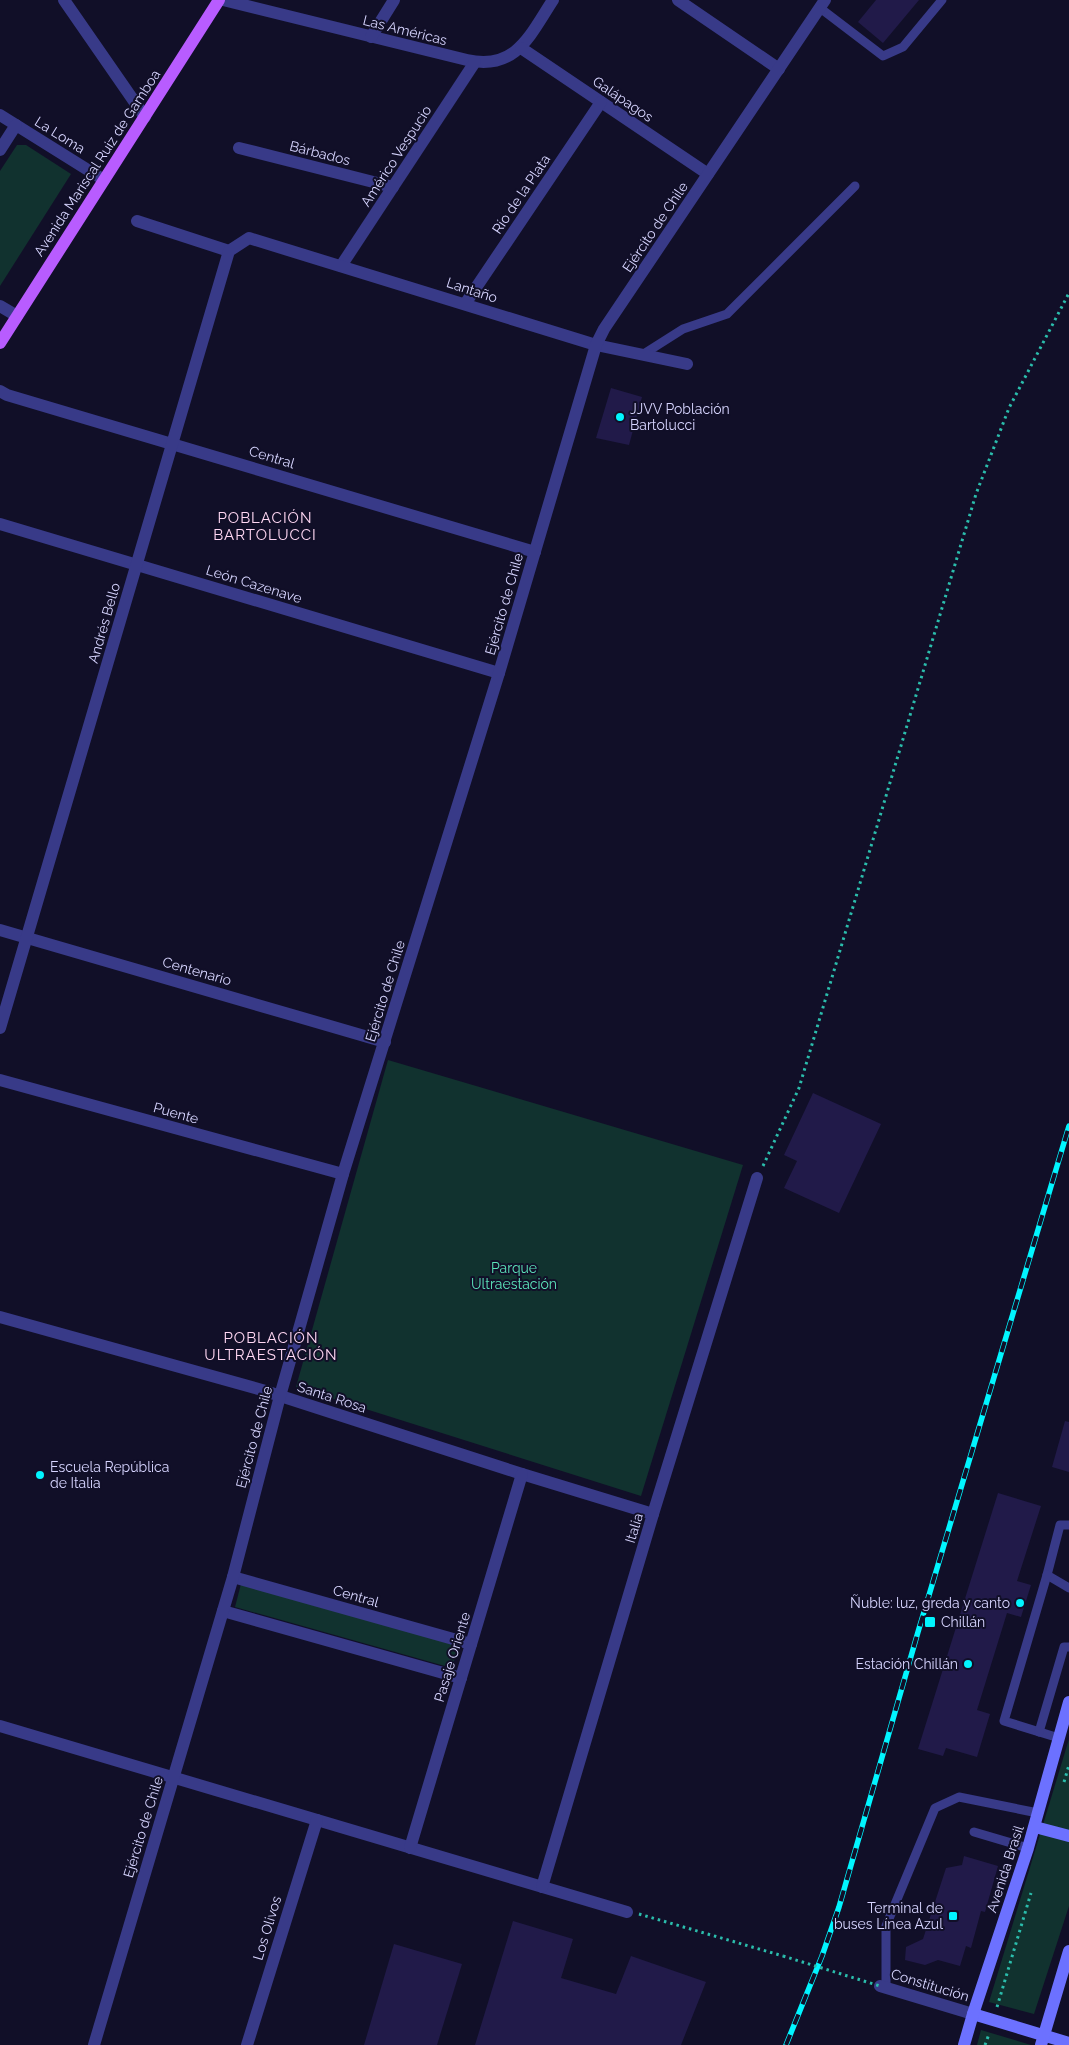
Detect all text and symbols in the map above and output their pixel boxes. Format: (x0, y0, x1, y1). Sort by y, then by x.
street label: Las Américas (361, 12, 449, 48)
street label: Avenida Mariscal Ruiz de Gamboa (31, 67, 163, 259)
street label: Galápagos (590, 73, 656, 125)
street label: Américo Vespucio (357, 103, 435, 209)
street label: La Loma (32, 113, 88, 157)
street label: Bárbados (288, 138, 352, 168)
street label: Río de la Plata (489, 151, 553, 237)
street label: Ejército de Chile (619, 179, 691, 275)
street label: Lantaño (444, 274, 500, 306)
place label: JJVV Población Bartolucci (630, 401, 730, 433)
marker: JJVV Población Bartolucci (614, 411, 626, 423)
street label: Central (247, 442, 297, 472)
district label: POBLACIÓN BARTOLUCCI (213, 509, 317, 544)
street label: Ejército de Chile (482, 551, 526, 657)
street label: León Cazenave (204, 562, 304, 606)
street label: Andrés Bello (85, 581, 123, 665)
street label: Ejército de Chile (362, 938, 408, 1044)
street label: Centenario (161, 954, 233, 988)
street label: Puente (152, 1099, 200, 1127)
park label: Parque Ultraestación (471, 1260, 557, 1292)
district label: POBLACIÓN ULTRAESTACIÓN (204, 1329, 338, 1364)
street label: Santa Rosa (295, 1378, 369, 1416)
street label: Ejército de Chile (233, 1384, 275, 1490)
place label: Escuela República de Italia (50, 1459, 169, 1491)
marker: Escuela República de Italia (34, 1469, 46, 1481)
street label: Italia (622, 1511, 646, 1545)
street label: Central (331, 1582, 381, 1610)
place label: Ñuble: luz, greda y canto (850, 1594, 1010, 1611)
marker: Ñuble: luz, greda y canto (1014, 1597, 1026, 1609)
street label: Pasaje Oriente (431, 1610, 473, 1704)
place label: Chillán (941, 1614, 985, 1630)
marker: Chillán (923, 1615, 937, 1629)
place label: Estación Chillán (855, 1656, 958, 1672)
marker: Estación Chillán (962, 1658, 974, 1670)
street label: Ejército de Chile (120, 1774, 166, 1880)
street label: Avenida Brasil (983, 1823, 1027, 1915)
street label: Los Olivos (250, 1894, 284, 1962)
place label: Terminal de buses Línea Azul (834, 1900, 943, 1932)
marker: Terminal de buses Línea Azul (947, 1910, 959, 1922)
street label: Constitución (889, 1966, 971, 2004)

